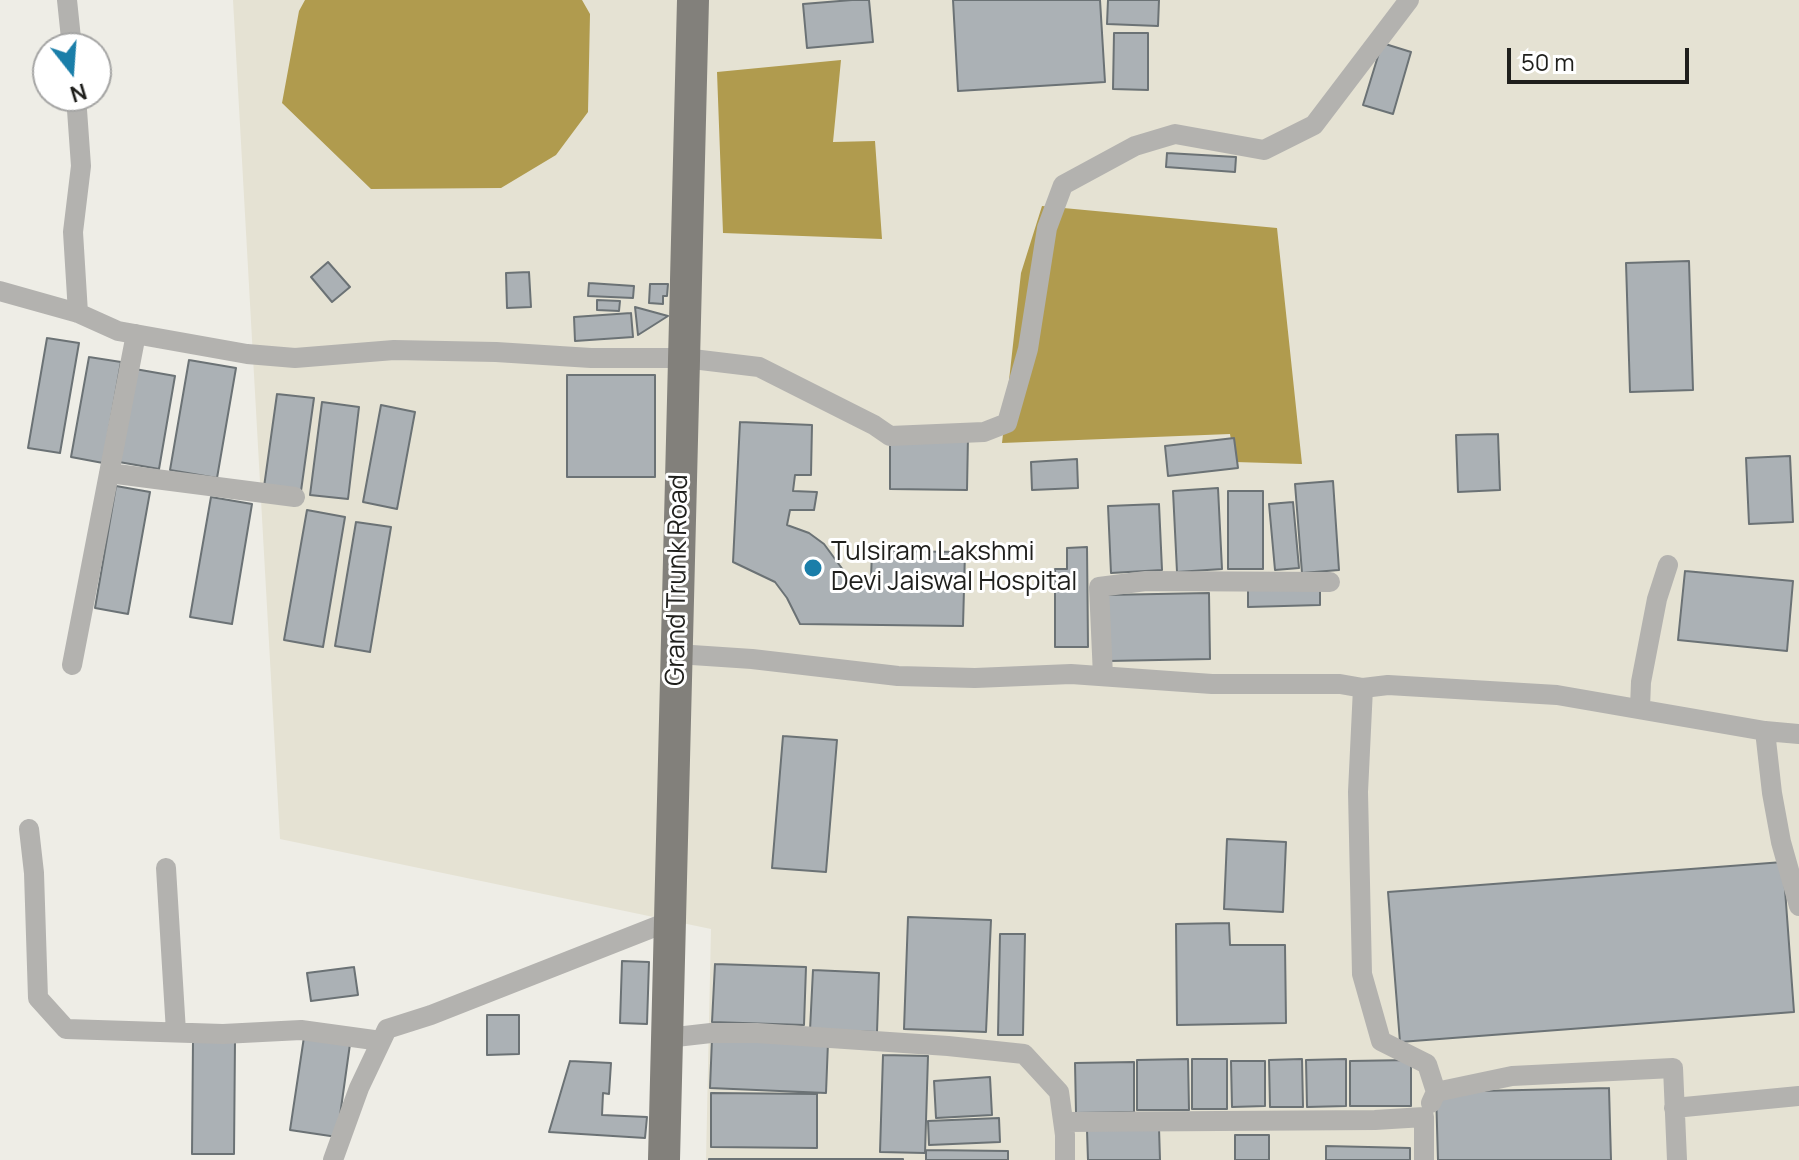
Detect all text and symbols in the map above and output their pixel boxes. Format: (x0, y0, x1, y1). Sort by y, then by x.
north arrow (32, 32, 112, 112)
scale bar (1511, 32, 1693, 82)
text: 50 m (1521, 45, 1575, 78)
text: N (67, 76, 90, 110)
street label: Grand Trunk Road (661, 474, 695, 686)
place label: Tulsiram Lakshmi Devi Jaiswal Hospital (831, 537, 1077, 598)
marker: Tulsiram Lakshmi Devi Jaiswal Hospital (802, 557, 824, 579)

